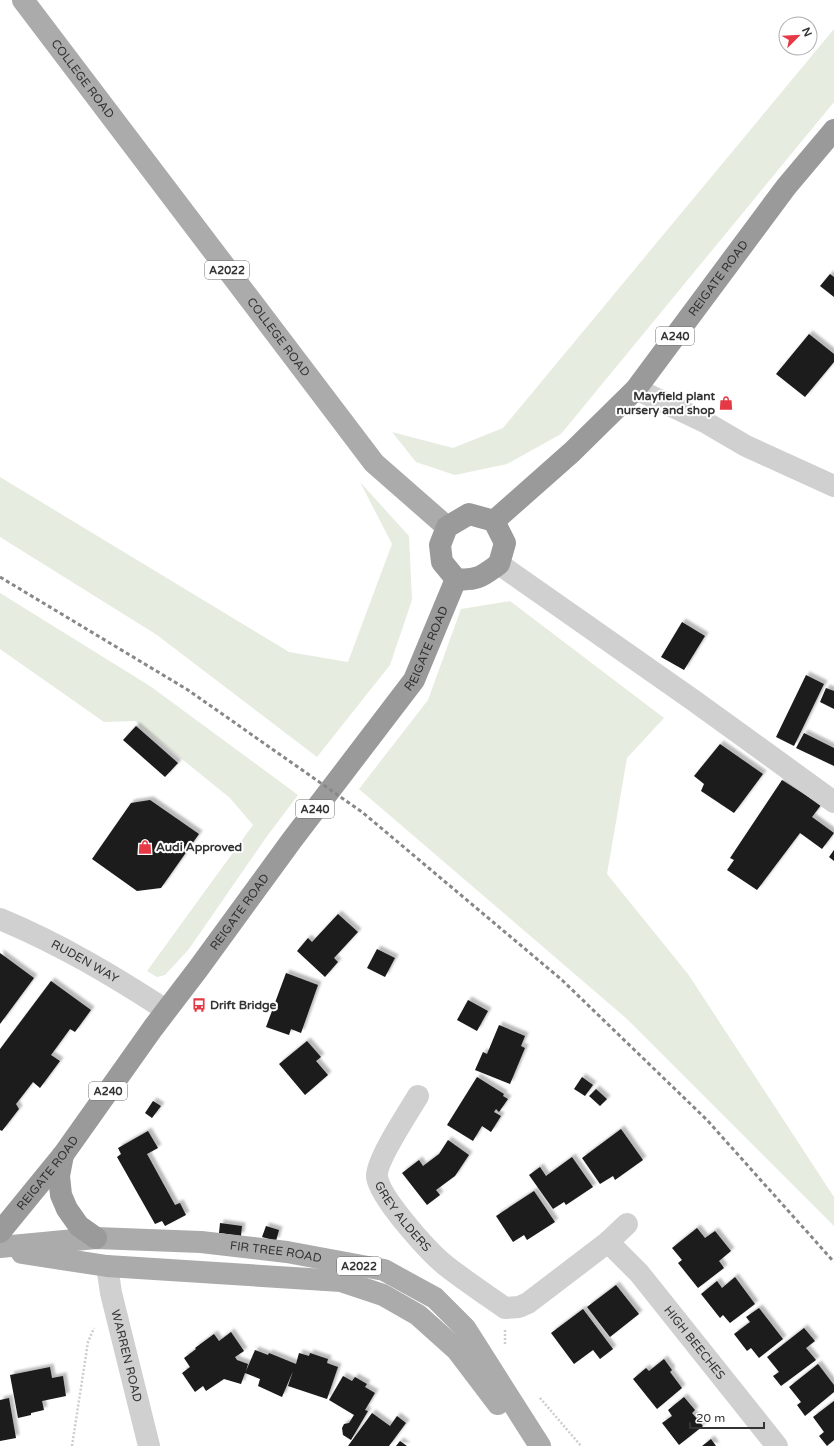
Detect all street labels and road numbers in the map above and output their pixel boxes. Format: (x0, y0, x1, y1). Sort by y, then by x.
street label: COLLEGE ROAD (48, 37, 117, 121)
street label: REIGATE ROAD (686, 237, 751, 319)
road number: A2022 (205, 261, 249, 279)
street label: COLLEGE ROAD (244, 295, 313, 379)
road number: A240 (656, 327, 694, 345)
street label: REIGATE ROAD (401, 604, 451, 694)
road number: A240 (296, 800, 334, 818)
street label: REIGATE ROAD (207, 871, 272, 953)
street label: RUDEN WAY (49, 937, 122, 986)
road number: A240 (89, 1082, 127, 1100)
street label: REIGATE ROAD (14, 1133, 81, 1213)
street label: GREY ALDERS (372, 1179, 434, 1254)
street label: FIR TREE ROAD (229, 1238, 323, 1265)
road number: A2022 (337, 1257, 381, 1275)
street label: HIGH BEECHES (661, 1303, 728, 1382)
street label: WARREN ROAD (108, 1308, 145, 1403)

